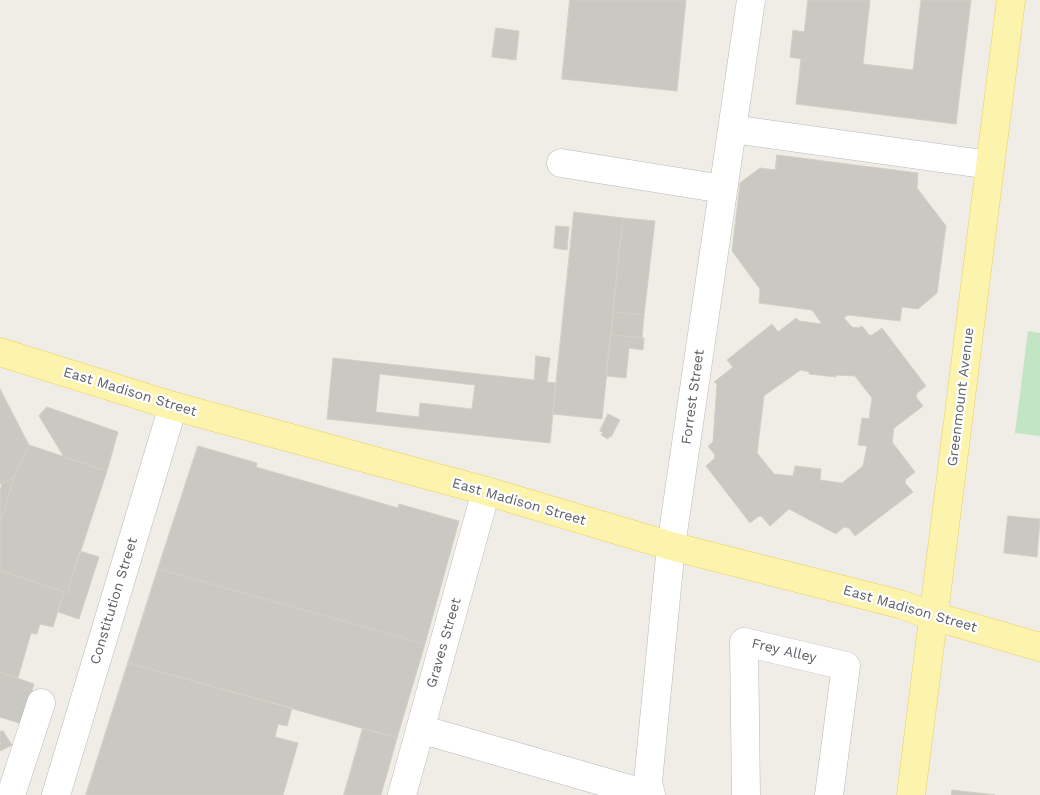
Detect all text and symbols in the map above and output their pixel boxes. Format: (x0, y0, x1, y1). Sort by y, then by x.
street label: Greenmount Avenue (944, 327, 978, 467)
street label: Forrest Street (678, 348, 708, 446)
street label: East Madison Street (61, 364, 199, 420)
street label: East Madison Street (450, 475, 588, 529)
street label: Constitution Street (87, 536, 141, 666)
street label: East Madison Street (841, 582, 979, 636)
street label: Graves Street (423, 596, 465, 690)
street label: Frey Alley (750, 635, 818, 667)

